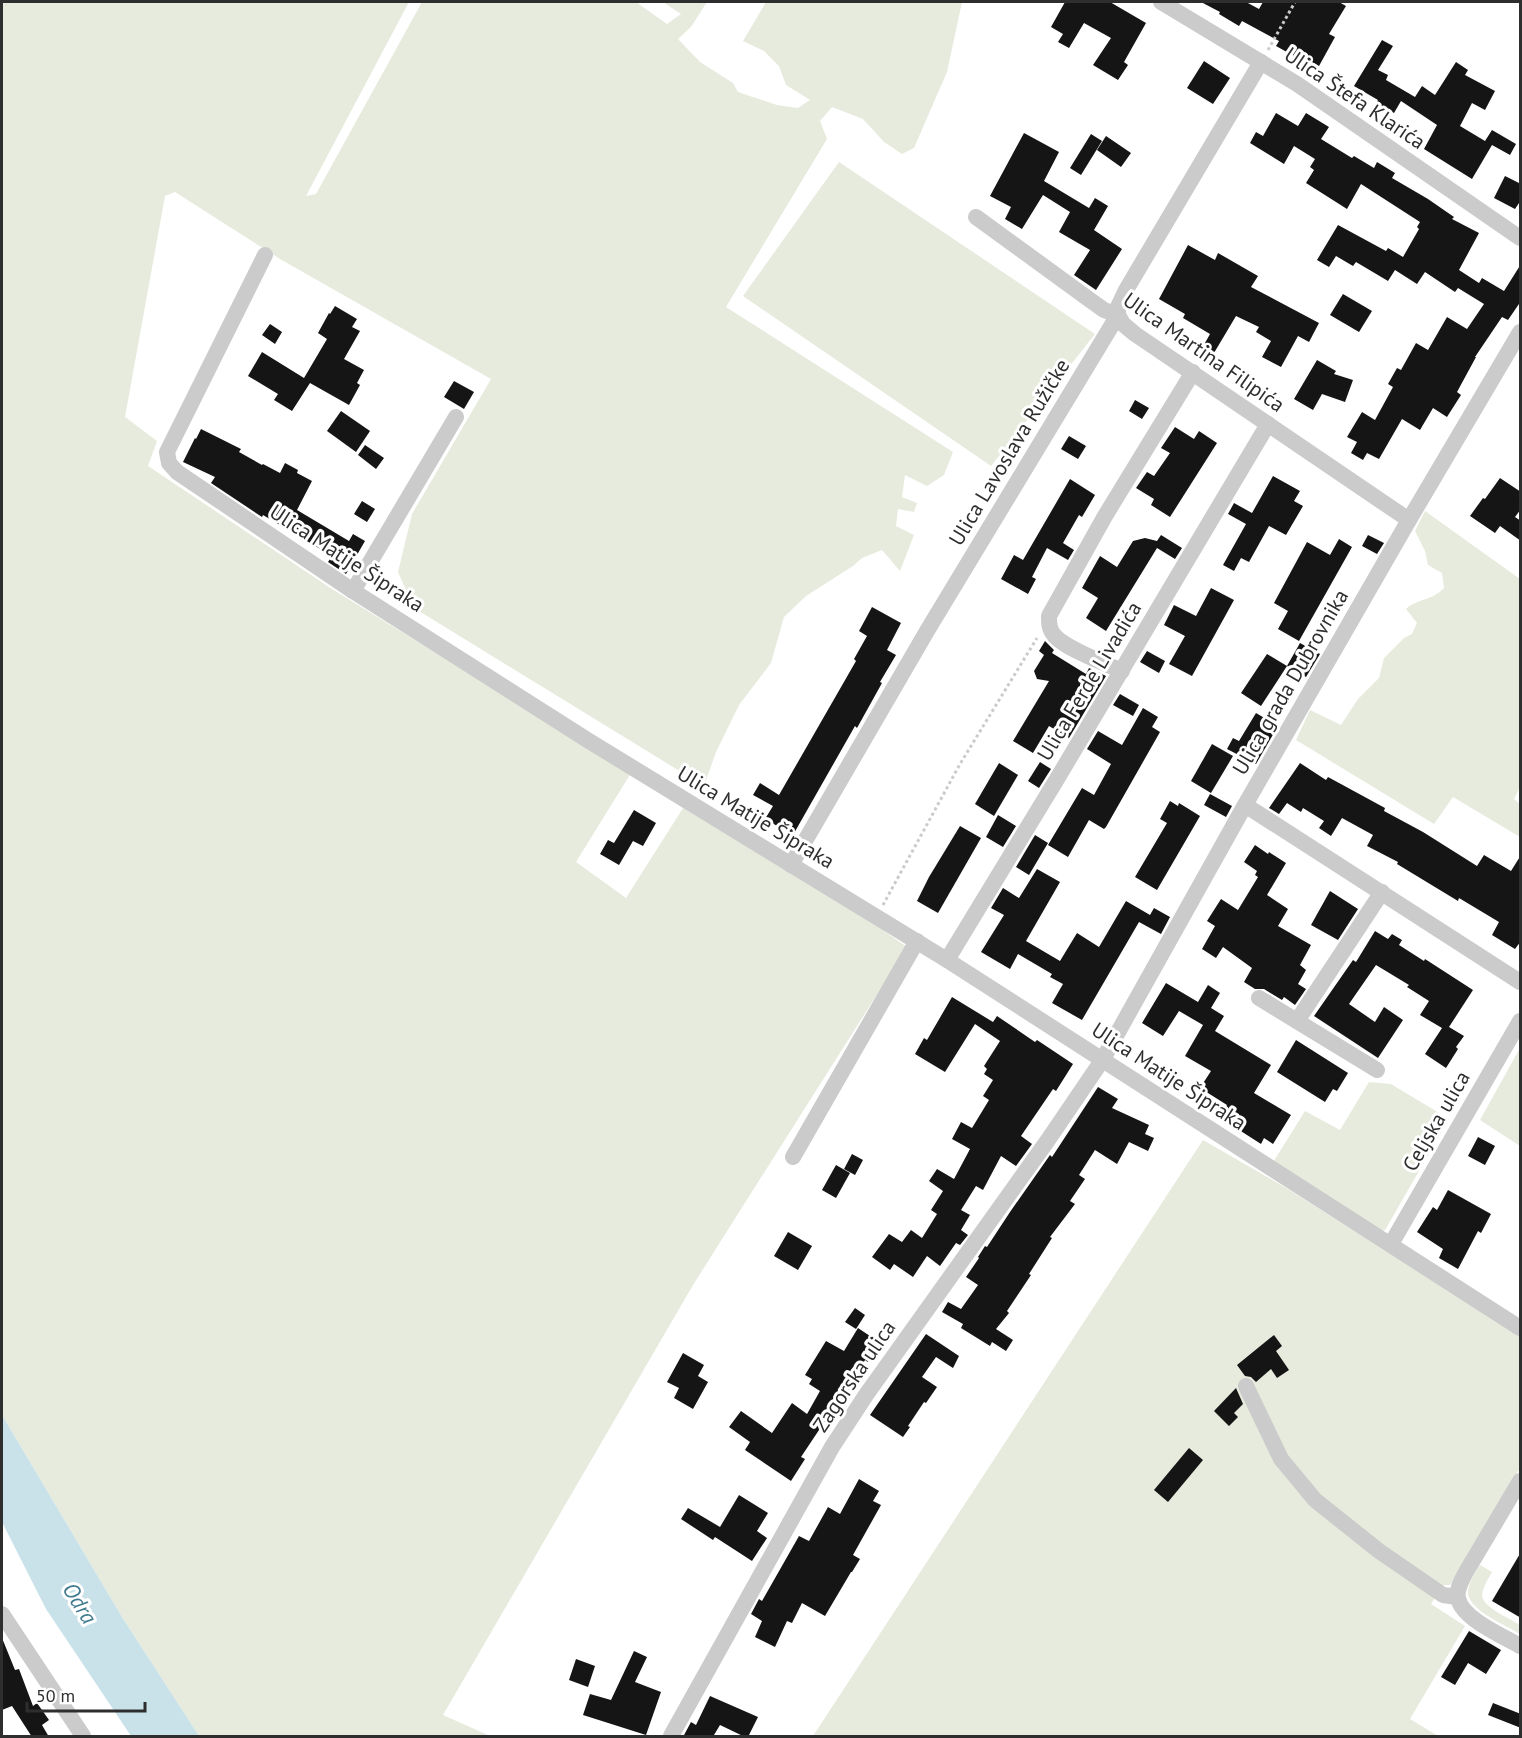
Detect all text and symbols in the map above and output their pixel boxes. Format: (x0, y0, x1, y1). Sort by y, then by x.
street label: Ulica Štefa Klarića (1279, 41, 1431, 155)
street label: Ulica Martina Filipića (1118, 286, 1290, 418)
street label: Ulica Lavoslava Ružičke (943, 354, 1075, 550)
street label: Ulica Matije Šipraka (265, 498, 429, 618)
street label: Ulica grada Dubrovnika (1226, 585, 1354, 779)
street label: Ulica Ferde Livadića (1031, 596, 1147, 766)
street label: Ulica Matije Šipraka (672, 759, 840, 875)
street label: Ulica Matije Šipraka (1087, 1016, 1251, 1136)
street label: Celjska ulica (1396, 1066, 1476, 1176)
street label: Zagorska ulica (807, 1315, 901, 1437)
water label: Odra (57, 1577, 104, 1629)
scale bar (27, 1675, 146, 1713)
text: 50 m (36, 1684, 75, 1707)

